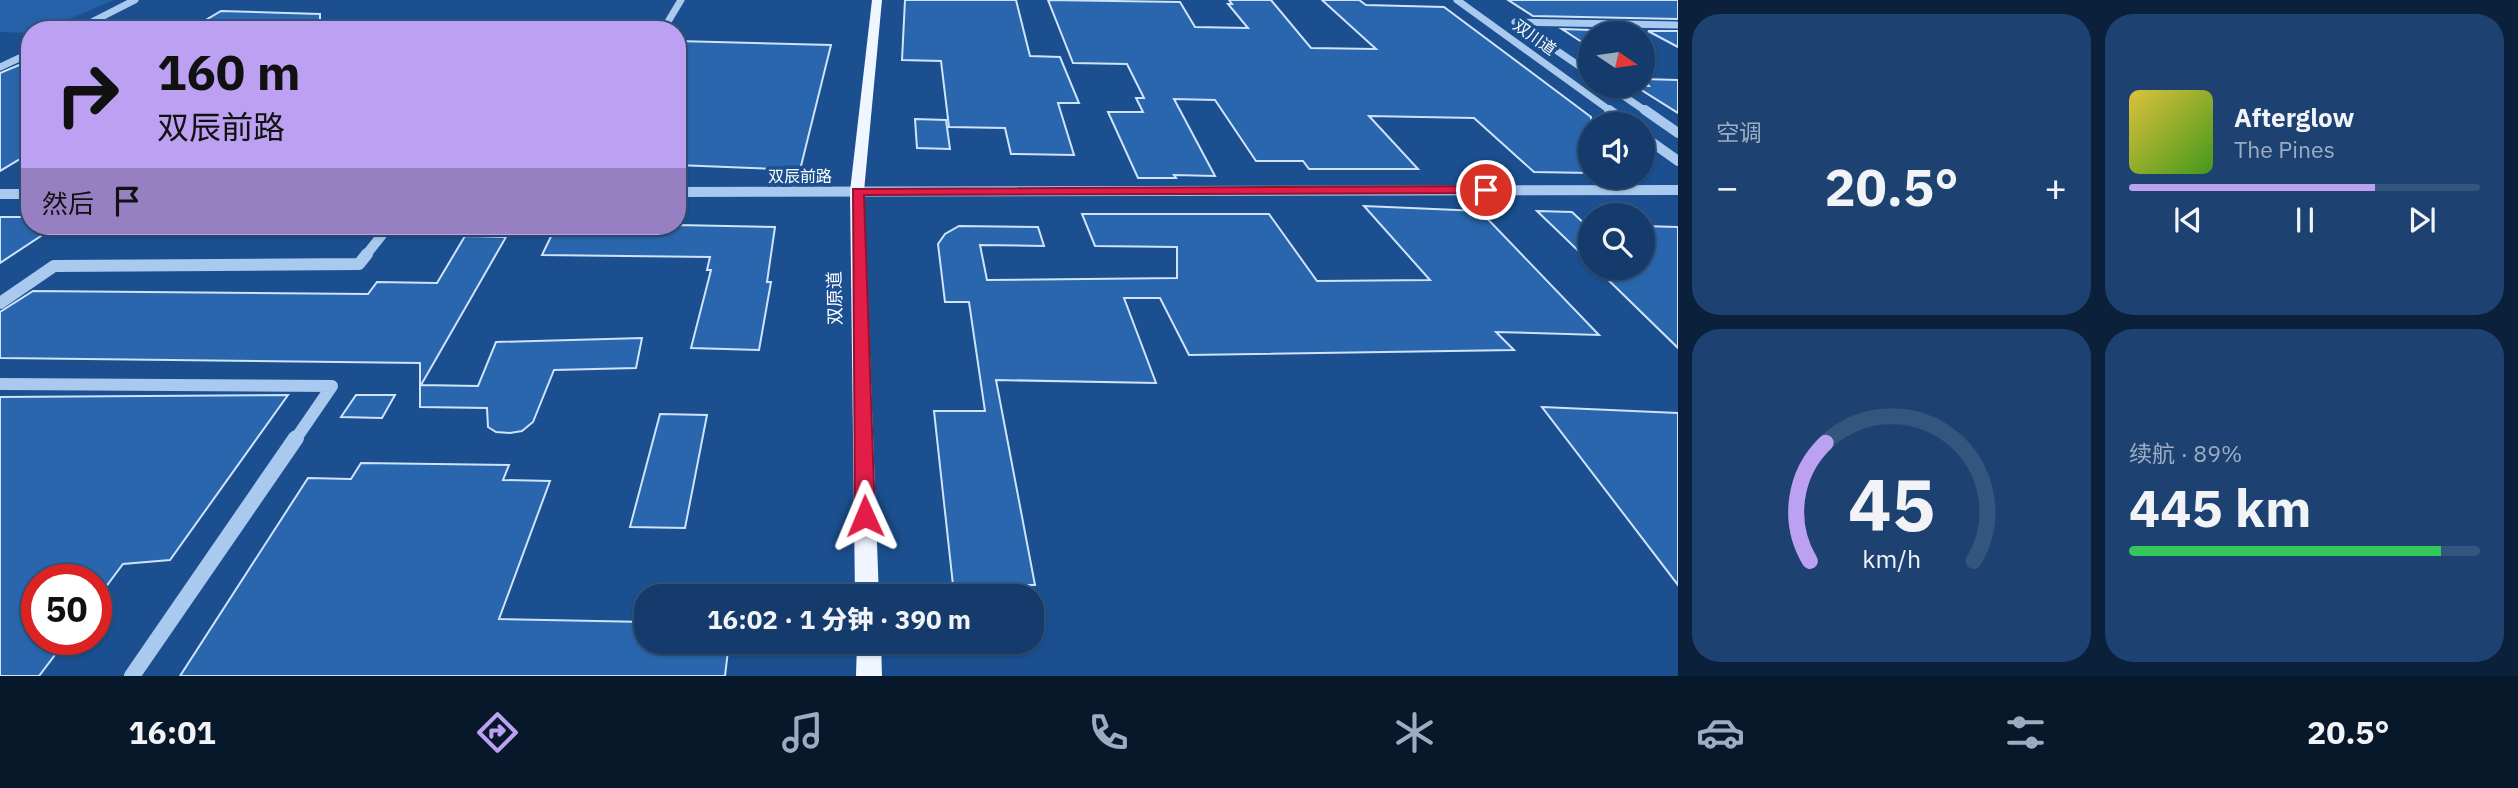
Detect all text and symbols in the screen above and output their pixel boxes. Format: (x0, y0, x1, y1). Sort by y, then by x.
street label: 双川道 (1510, 15, 1560, 59)
north arrow (1578, 21, 1656, 98)
map controls (1578, 21, 1655, 280)
text: 160 m (157, 40, 301, 103)
icon: right (42, 49, 133, 140)
text: Afterglow (2234, 100, 2354, 134)
text: 双辰前路 (157, 106, 285, 148)
button: sound (1578, 112, 1655, 189)
text: 空调 (1716, 117, 1762, 147)
text: The Pines (2234, 134, 2335, 164)
text: 20.5° (1824, 153, 1959, 220)
pin (1456, 160, 1516, 220)
text: − (1716, 162, 1739, 211)
text: + (2044, 162, 2067, 211)
street label: 双辰前路 (768, 166, 832, 186)
icon: arrive (1467, 171, 1505, 209)
icon: arrive (108, 182, 146, 220)
text: 然后 (42, 186, 94, 220)
icon: previous (2169, 201, 2207, 239)
icon: pause (2286, 201, 2324, 239)
icon: next (2403, 201, 2441, 239)
button: search (1578, 203, 1655, 280)
street label: 双原道 (823, 271, 846, 325)
text: 续航 · 89% (2129, 438, 2242, 468)
text: 45 (1848, 457, 1935, 552)
text: 445 km (2129, 474, 2311, 541)
position arrow (828, 479, 902, 553)
text: km/h (1862, 542, 1921, 575)
speed limit sign: 50 (21, 564, 112, 655)
text: 16:02 · 1 分钟 · 390 m (707, 602, 971, 636)
icon: directions (473, 708, 522, 757)
icon: music (778, 708, 827, 757)
icon: phone (1084, 708, 1133, 757)
icon: climate (1390, 708, 1439, 757)
icon: car (1696, 708, 1745, 757)
icon: filters (2001, 708, 2050, 757)
text: 16:01 (128, 711, 216, 753)
text: 20.5° (2307, 711, 2390, 753)

